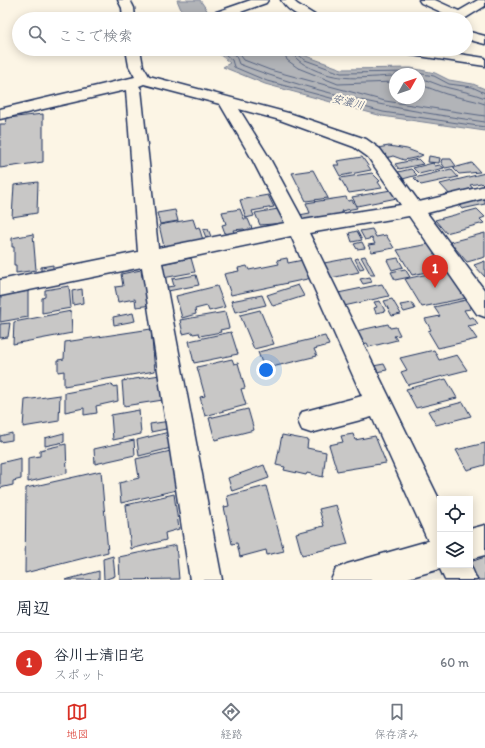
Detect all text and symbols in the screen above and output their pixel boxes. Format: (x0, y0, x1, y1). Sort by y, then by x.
search box (12, 12, 473, 56)
icon: search (26, 23, 48, 45)
text: ここで検索 (58, 27, 133, 45)
north arrow (389, 68, 425, 104)
water label: 安濃川 (330, 92, 366, 112)
pin: 1 (422, 255, 448, 288)
your location (256, 360, 276, 380)
map controls (437, 496, 473, 568)
button: locate (437, 496, 473, 532)
button: layers (437, 532, 473, 568)
text: 周辺 (16, 598, 50, 618)
text: 谷川士清旧宅 (54, 646, 144, 664)
text: 1 (26, 655, 32, 670)
text: 60 m (440, 655, 469, 670)
text: スポット (54, 667, 106, 682)
tab: 地図 (66, 701, 88, 741)
tab: 経路 (220, 701, 242, 741)
tab: 保存済み (375, 701, 419, 741)

